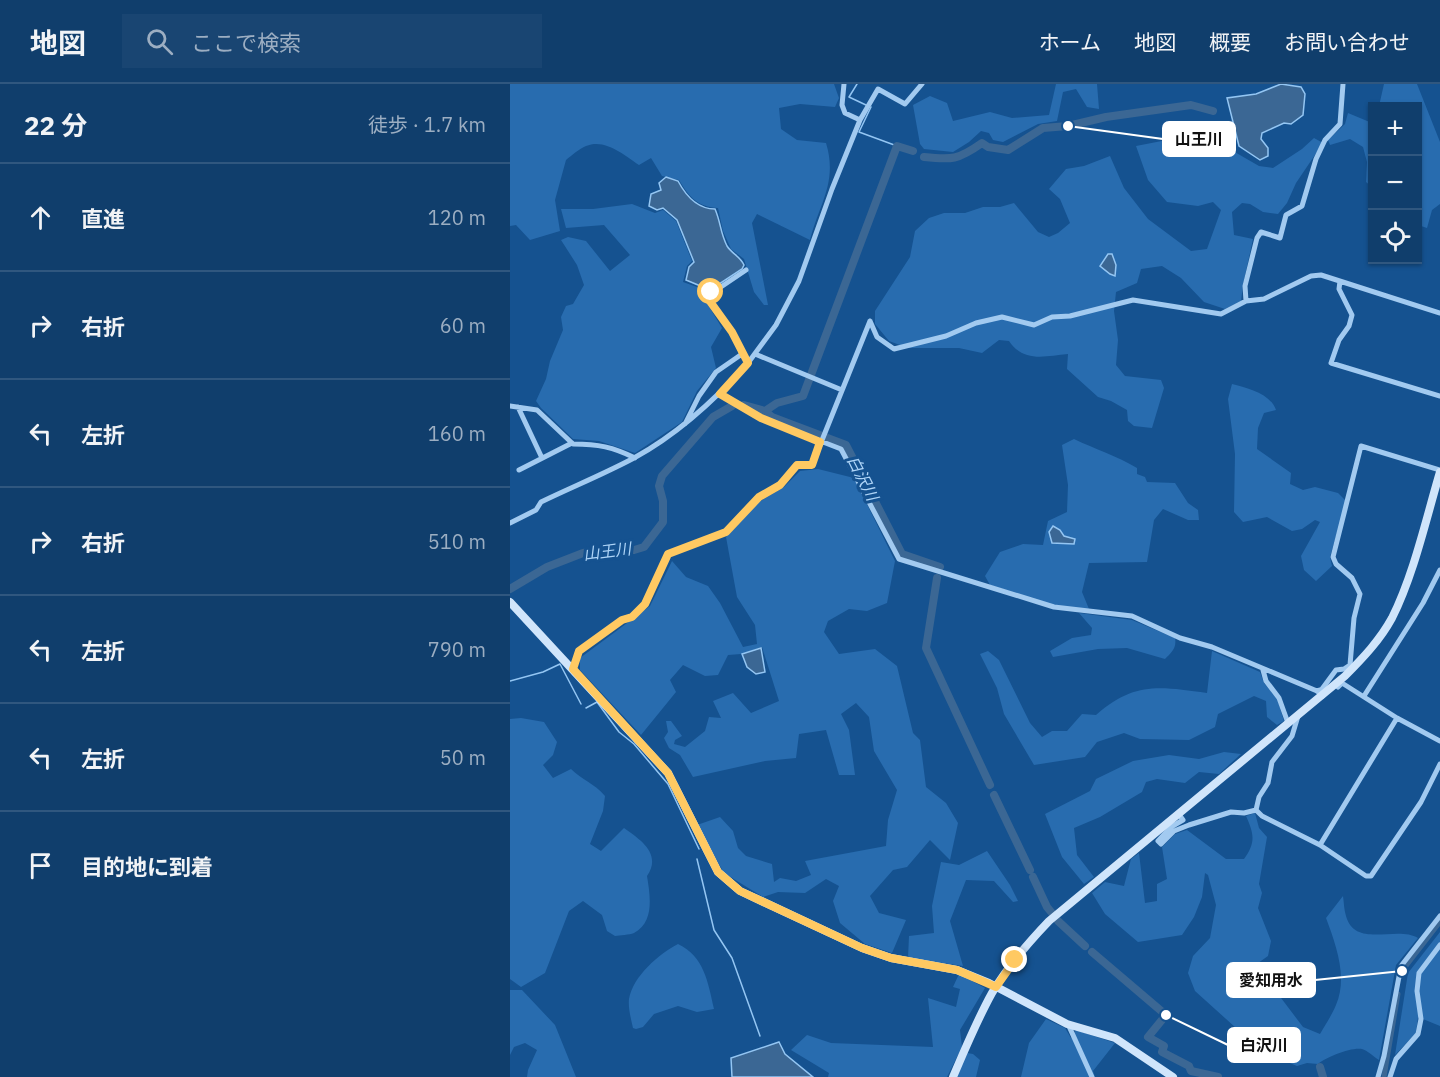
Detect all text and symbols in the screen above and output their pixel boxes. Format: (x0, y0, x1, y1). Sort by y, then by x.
search box (122, 14, 542, 68)
text: 地図 (30, 24, 86, 61)
icon: search (143, 25, 176, 58)
text: ここで検索 (191, 28, 301, 57)
text: ホーム (1039, 28, 1101, 56)
text: 地図 (1134, 28, 1176, 56)
text: 概要 (1209, 28, 1251, 56)
text: お問い合わせ (1284, 28, 1410, 56)
map controls (1368, 102, 1422, 264)
button: + (1368, 102, 1422, 156)
text: 22 分 (24, 108, 87, 142)
text: 徒歩 · 1.7 km (368, 111, 486, 138)
callout: 山王川 (1163, 122, 1235, 156)
text: 山王川 (1175, 129, 1223, 149)
button: − (1368, 156, 1422, 210)
icon: ahead (24, 201, 57, 234)
text: 直進 (81, 204, 125, 233)
text: 120 m (428, 204, 486, 231)
button: locate (1368, 210, 1422, 264)
route start (697, 278, 723, 304)
icon: right (24, 309, 57, 342)
text: 右折 (81, 312, 125, 341)
text: 60 m (440, 312, 486, 339)
icon: left (24, 417, 57, 450)
text: 左折 (81, 420, 125, 449)
text: 160 m (428, 420, 486, 447)
water label: 白沢川 (843, 452, 884, 506)
icon: right (24, 525, 57, 558)
text: 右折 (81, 528, 125, 557)
text: 510 m (428, 528, 486, 555)
water label: 山王川 (582, 538, 634, 564)
icon: left (24, 633, 57, 666)
text: 左折 (81, 636, 125, 665)
text: 790 m (428, 636, 486, 663)
icon: left (24, 741, 57, 774)
text: 左折 (81, 744, 125, 773)
text: 50 m (440, 744, 486, 771)
icon: arrive (24, 849, 57, 882)
text: 目的地に到着 (81, 852, 213, 881)
route end (1001, 946, 1027, 972)
callout: 愛知用水 (1227, 963, 1315, 997)
text: 愛知用水 (1239, 970, 1303, 990)
callout: 白沢川 (1228, 1028, 1300, 1062)
text: 白沢川 (1240, 1035, 1288, 1055)

